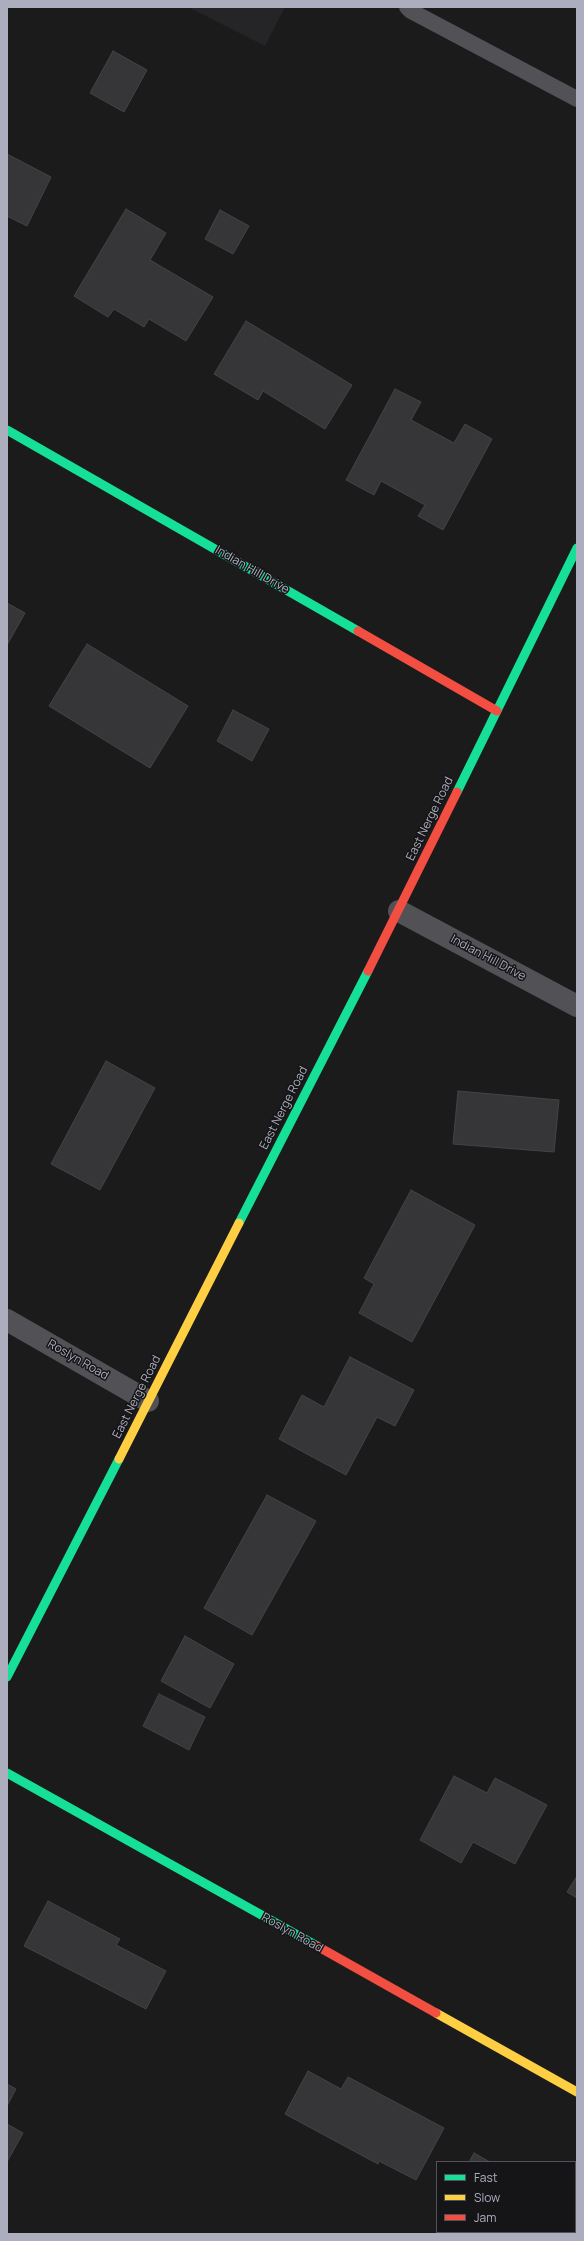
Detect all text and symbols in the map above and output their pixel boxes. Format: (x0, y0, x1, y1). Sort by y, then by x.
street label: Indian Hill Drive (212, 543, 292, 597)
street label: East Nerge Road (404, 775, 456, 863)
street label: Indian Hill Drive (448, 932, 528, 984)
street label: East Nerge Road (257, 1064, 311, 1152)
street label: Roslyn Road (45, 1337, 111, 1383)
street label: East Nerge Road (110, 1353, 164, 1441)
street label: Roslyn Road (259, 1910, 325, 1956)
legend (436, 2161, 576, 2233)
text: Fast (474, 2169, 498, 2186)
text: Slow (474, 2189, 500, 2206)
text: Jam (474, 2209, 496, 2226)

